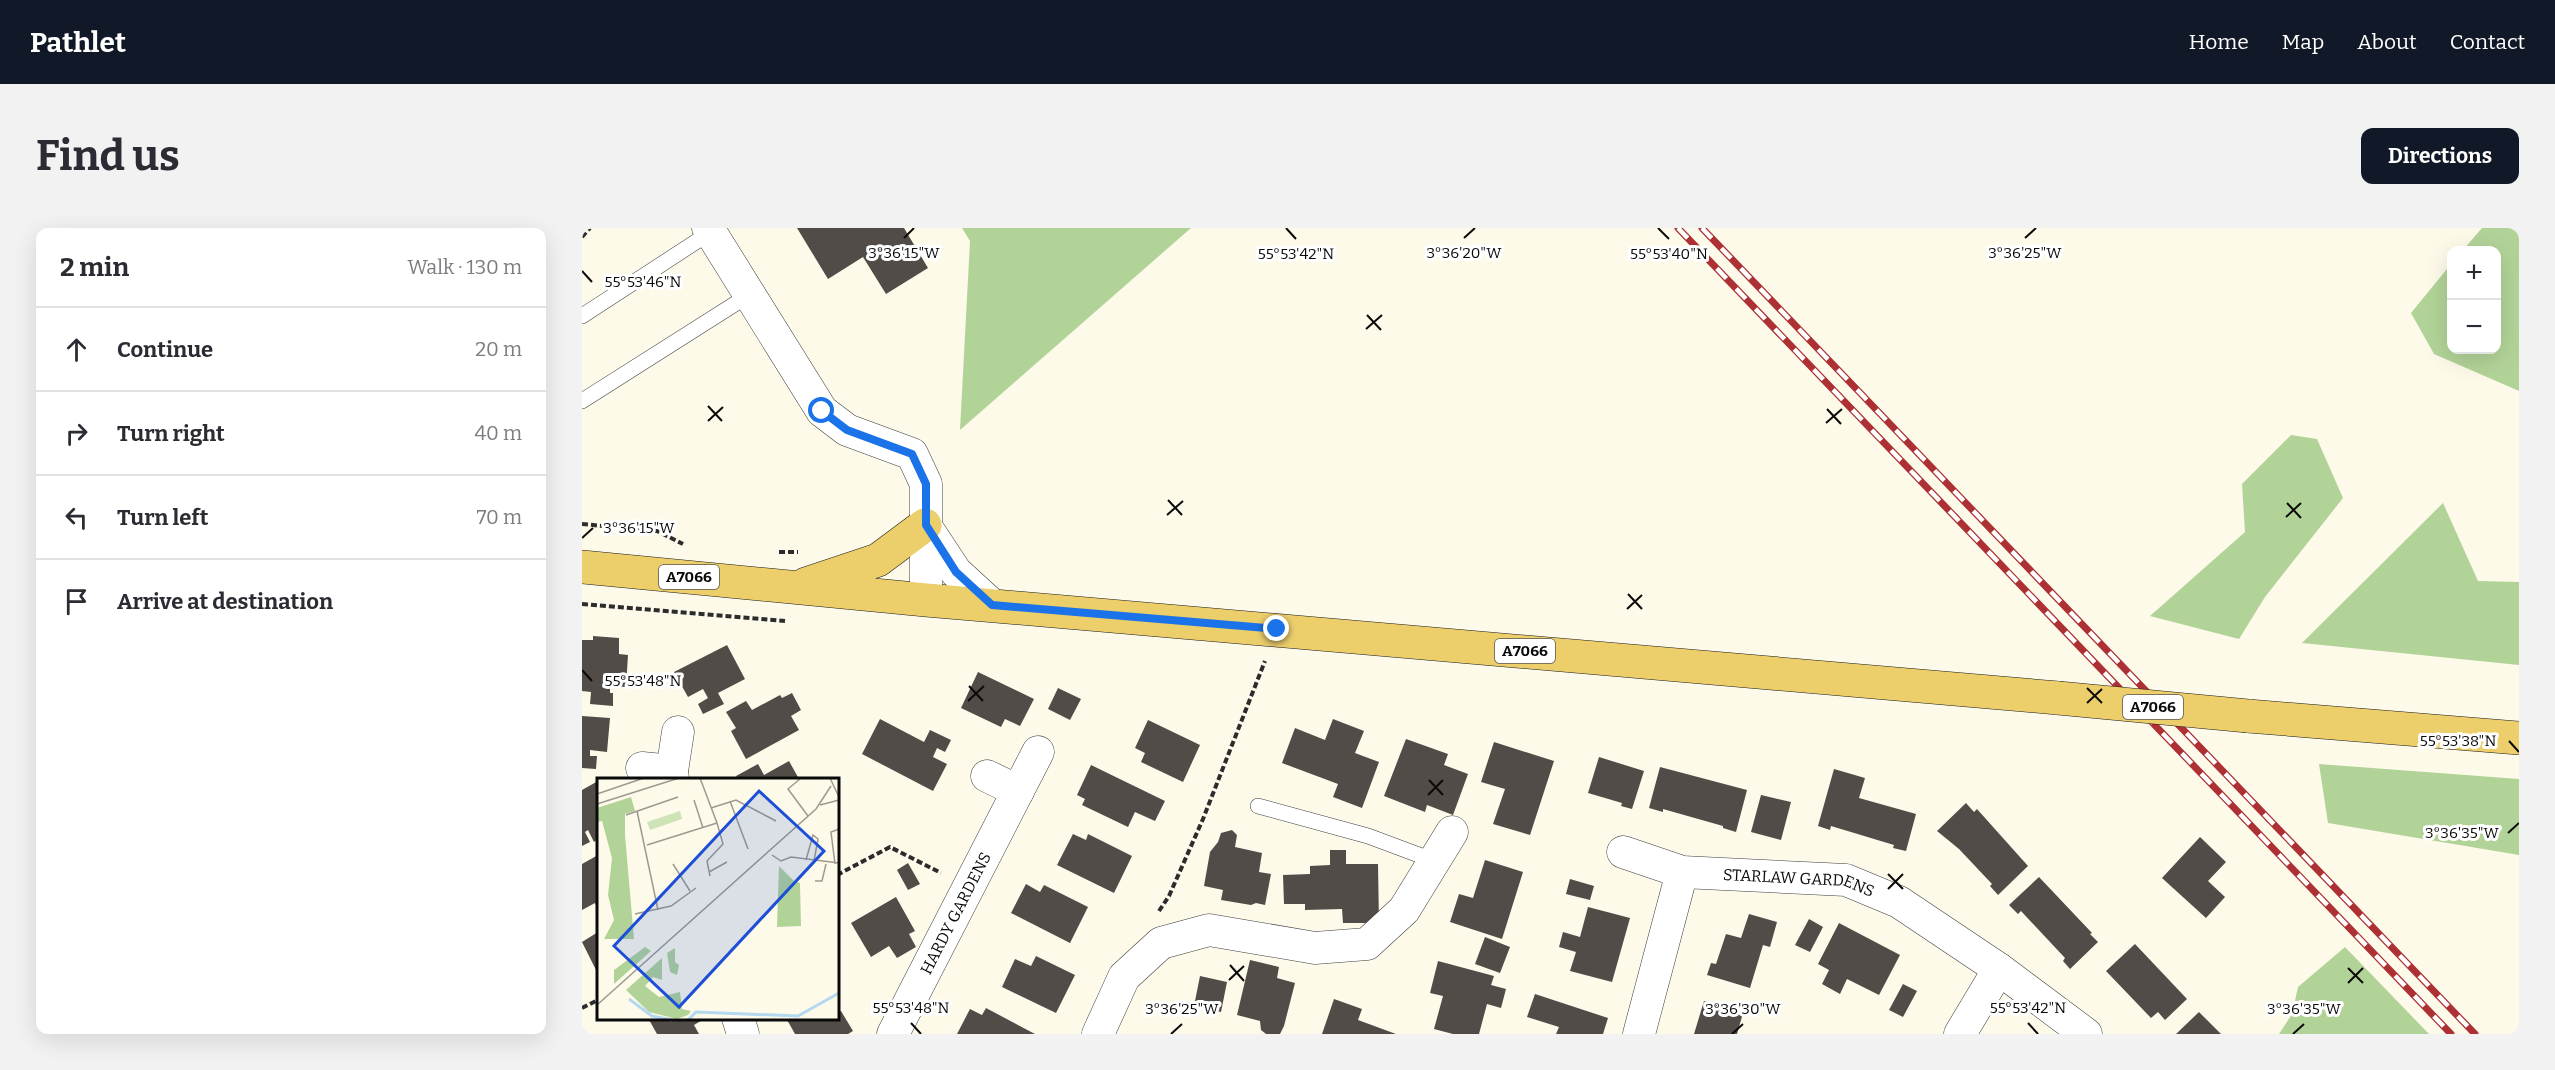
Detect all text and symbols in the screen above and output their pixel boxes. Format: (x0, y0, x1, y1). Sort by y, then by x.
text: Pathlet (30, 26, 126, 59)
text: Home (2189, 29, 2249, 55)
text: Map (2282, 29, 2324, 55)
text: About (2357, 29, 2417, 55)
text: Contact (2450, 29, 2525, 55)
button: Directions (2361, 128, 2519, 184)
text: Find us (36, 131, 180, 181)
text: 3°36'15"W (868, 244, 940, 262)
text: 3°36'20"W (1427, 244, 1502, 262)
text: 3°36'25"W (1988, 244, 2062, 262)
text: 55°53'42"N (1258, 245, 1334, 263)
text: 55°53'40"N (1630, 245, 1708, 263)
map controls (2447, 246, 2501, 354)
button: + (2447, 246, 2501, 300)
text: 2 min (60, 252, 129, 283)
text: Walk · 130 m (408, 255, 522, 279)
text: 55°53'46"N (605, 273, 682, 291)
button: − (2447, 300, 2501, 354)
icon: ahead (60, 333, 93, 366)
text: Continue (117, 336, 213, 363)
text: 20 m (475, 337, 522, 361)
route start (808, 397, 834, 423)
icon: right (60, 417, 93, 450)
text: Turn right (117, 420, 225, 447)
text: 40 m (474, 421, 522, 445)
icon: left (60, 501, 93, 534)
text: Turn left (117, 504, 209, 531)
text: 70 m (476, 505, 522, 529)
text: 3°36'15"W (603, 519, 675, 537)
road number: A7066 (659, 565, 719, 589)
icon: arrive (60, 585, 93, 618)
text: Arrive at destination (117, 588, 333, 615)
route end (1263, 615, 1289, 641)
road number: A7066 (1495, 639, 1555, 663)
text: 55°53'48"N (605, 672, 682, 690)
road number: A7066 (2123, 695, 2183, 719)
text: 55°53'38"N (2420, 732, 2496, 750)
inset map (597, 778, 838, 1019)
text: 3°36'35"W (2425, 824, 2500, 842)
street label: HARDY GARDENS (916, 849, 995, 977)
street label: STARLAW GARDENS (1723, 865, 1877, 901)
text: 55°53'48"N (873, 999, 950, 1017)
text: 55°53'42"N (1990, 999, 2066, 1017)
text: 3°36'25"W (1145, 1000, 1219, 1018)
text: 3°36'30"W (1705, 1000, 1781, 1018)
text: 3°36'35"W (2267, 1000, 2342, 1018)

